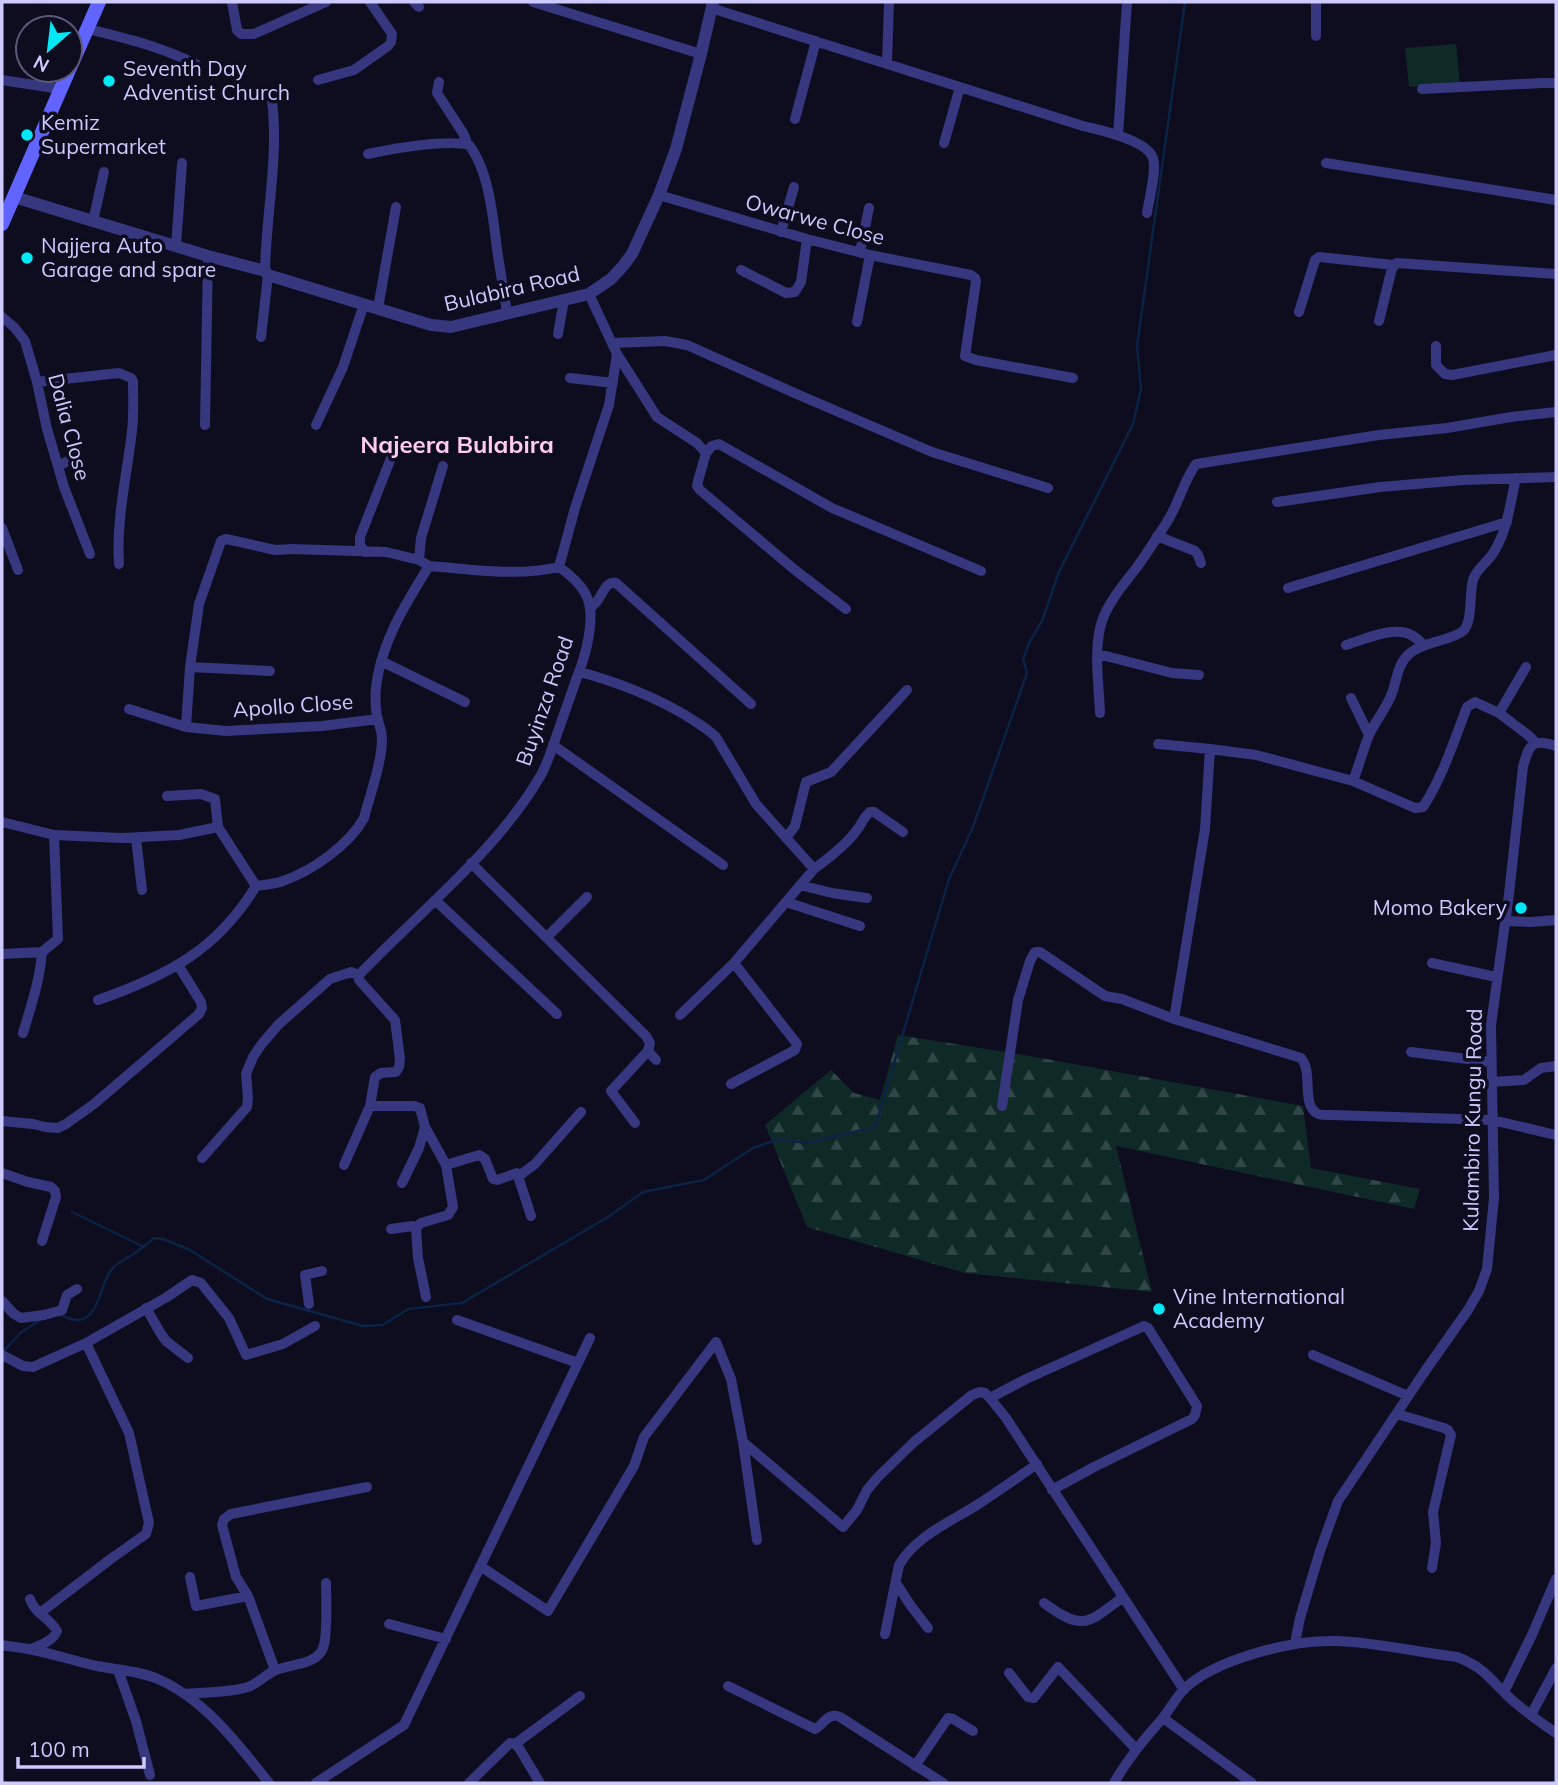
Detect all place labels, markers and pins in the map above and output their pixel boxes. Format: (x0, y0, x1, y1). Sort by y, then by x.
place label: Seventh Day Adventist Church (123, 55, 290, 105)
marker: Seventh Day Adventist Church (101, 73, 117, 89)
place label: Kemiz Supermarket (41, 109, 166, 159)
marker: Kemiz Supermarket (19, 127, 35, 143)
place label: Najjera Auto Garage and spare (41, 232, 216, 282)
marker: Najjera Auto Garage and spare (19, 250, 35, 266)
place label: Momo Bakery (1373, 894, 1507, 920)
marker: Momo Bakery (1513, 900, 1529, 916)
place label: Vine International Academy (1173, 1283, 1345, 1333)
marker: Vine International Academy (1151, 1301, 1167, 1317)

